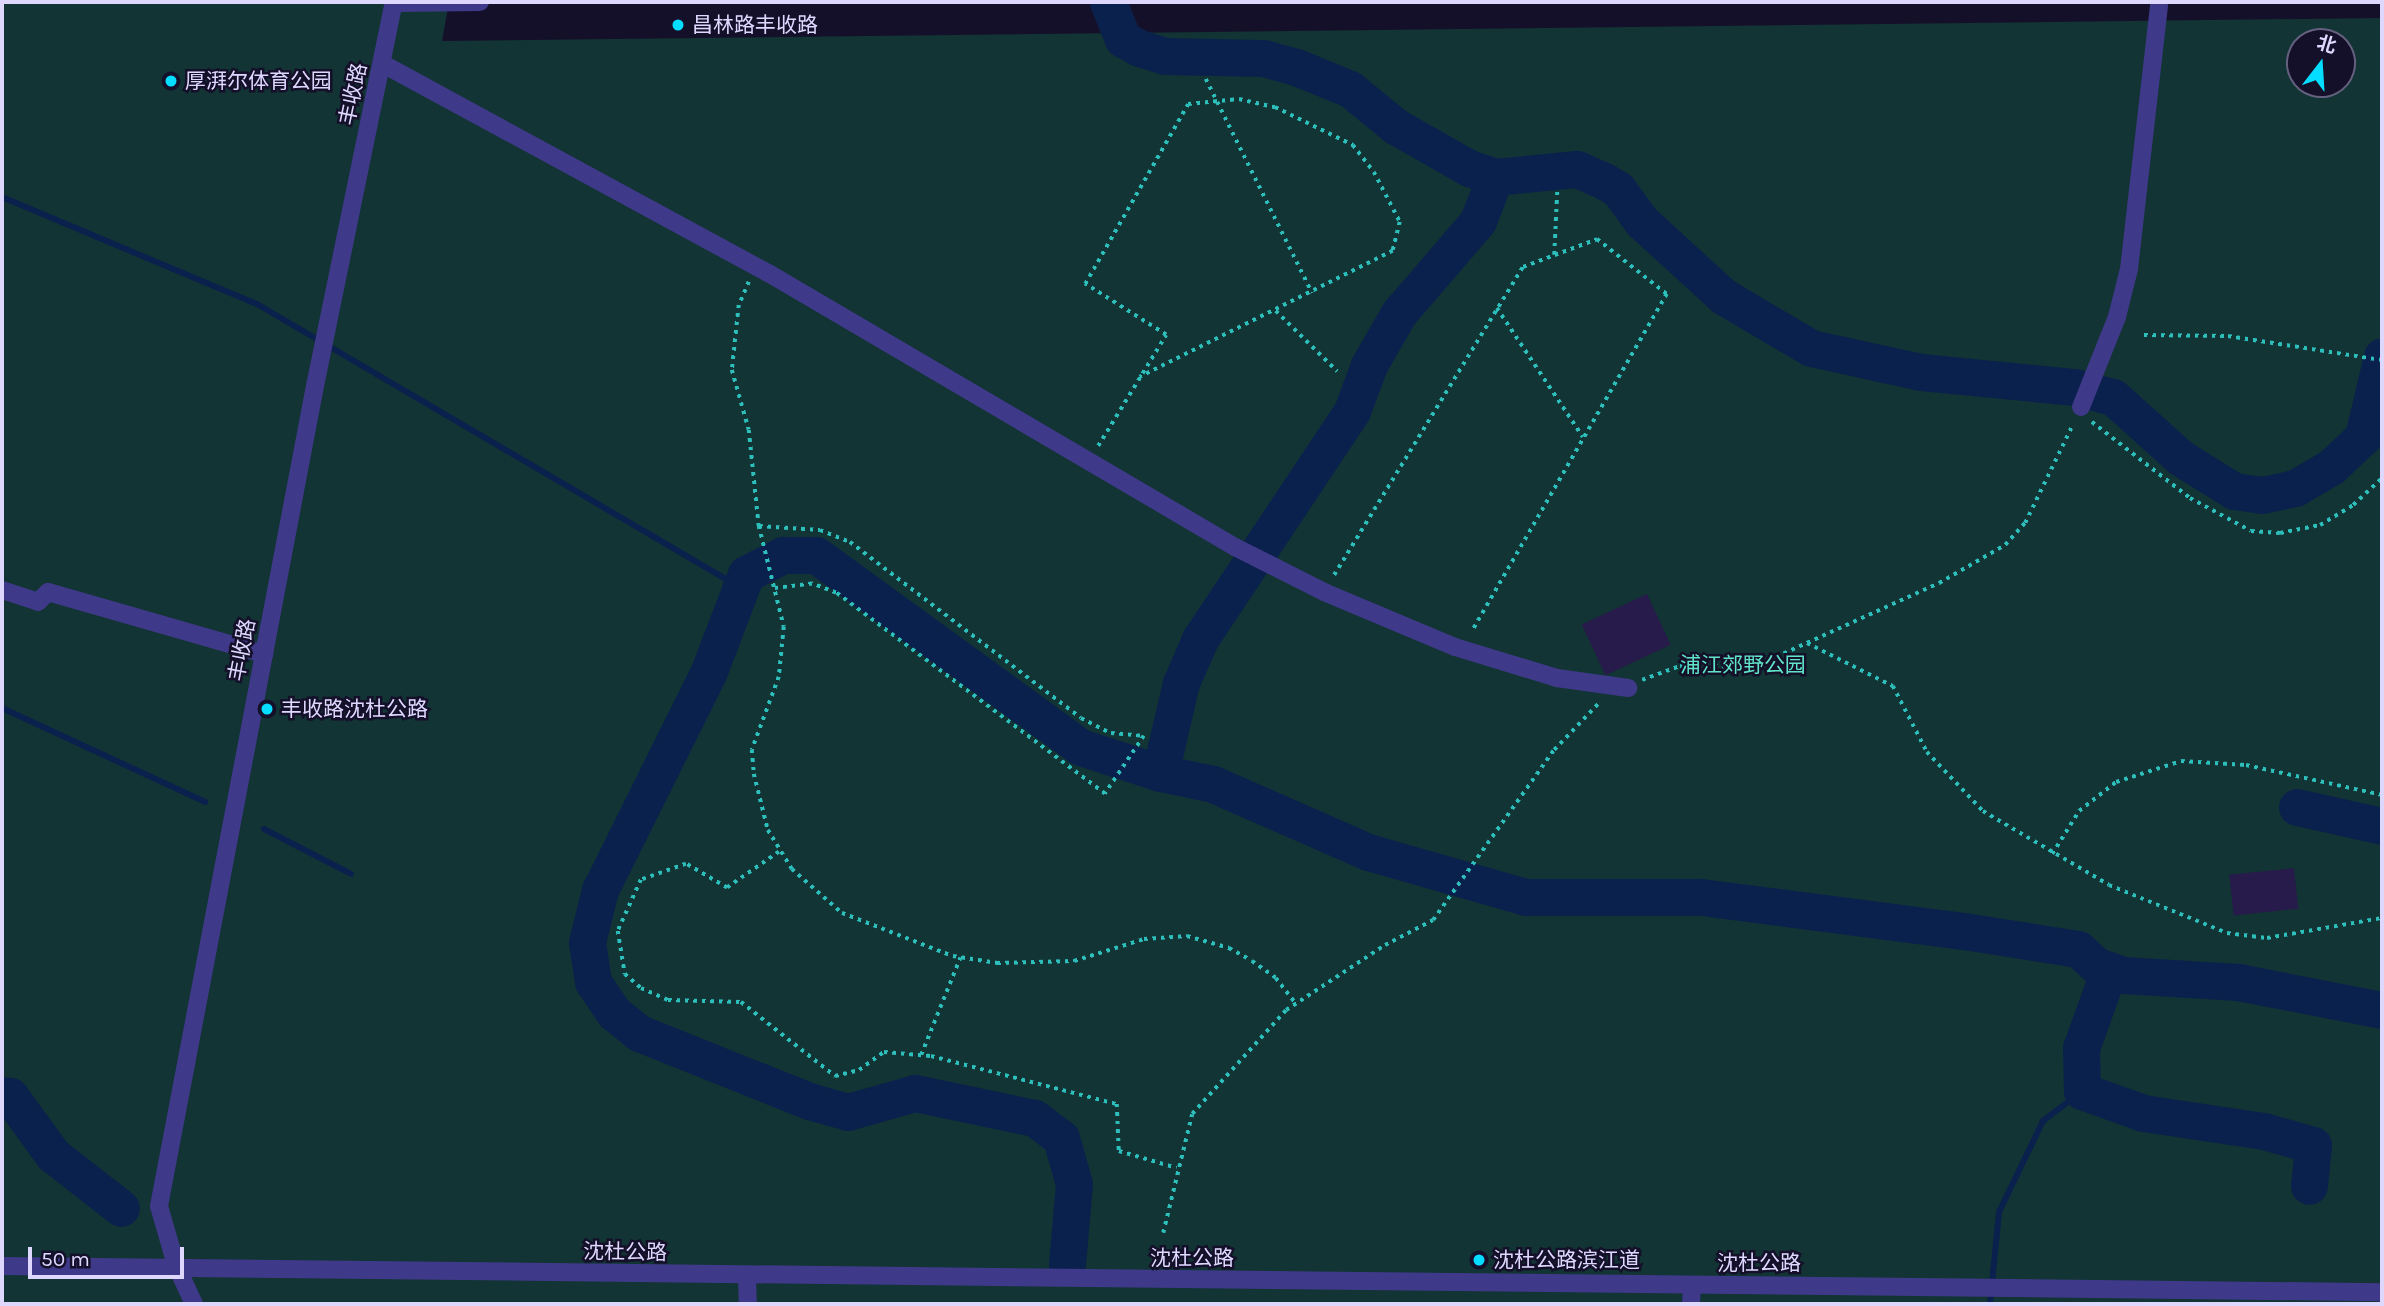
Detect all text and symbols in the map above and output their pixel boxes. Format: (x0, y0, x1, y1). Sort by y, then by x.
place label: 昌林路丰收路 (692, 12, 818, 38)
marker: 昌林路丰收路 (670, 17, 686, 33)
north arrow (2286, 28, 2356, 98)
text: 北 (2314, 32, 2339, 58)
street label: 丰收路 (334, 61, 372, 127)
place label: 厚湃尔体育公园 (185, 68, 332, 94)
marker: 厚湃尔体育公园 (163, 73, 179, 89)
street label: 丰收路 (224, 617, 260, 683)
park label: 浦江郊野公园 (1680, 652, 1806, 678)
place label: 丰收路沈杜公路 (281, 696, 428, 722)
marker: 丰收路沈杜公路 (259, 701, 275, 717)
scale bar (32, 1232, 187, 1276)
street label: 沈杜公路 (583, 1239, 667, 1265)
street label: 沈杜公路 (1150, 1245, 1234, 1271)
text: 50 m (41, 1247, 90, 1271)
place label: 沈杜公路滨江道 (1493, 1247, 1640, 1273)
street label: 沈杜公路 (1717, 1250, 1801, 1276)
marker: 沈杜公路滨江道 (1471, 1252, 1487, 1268)

